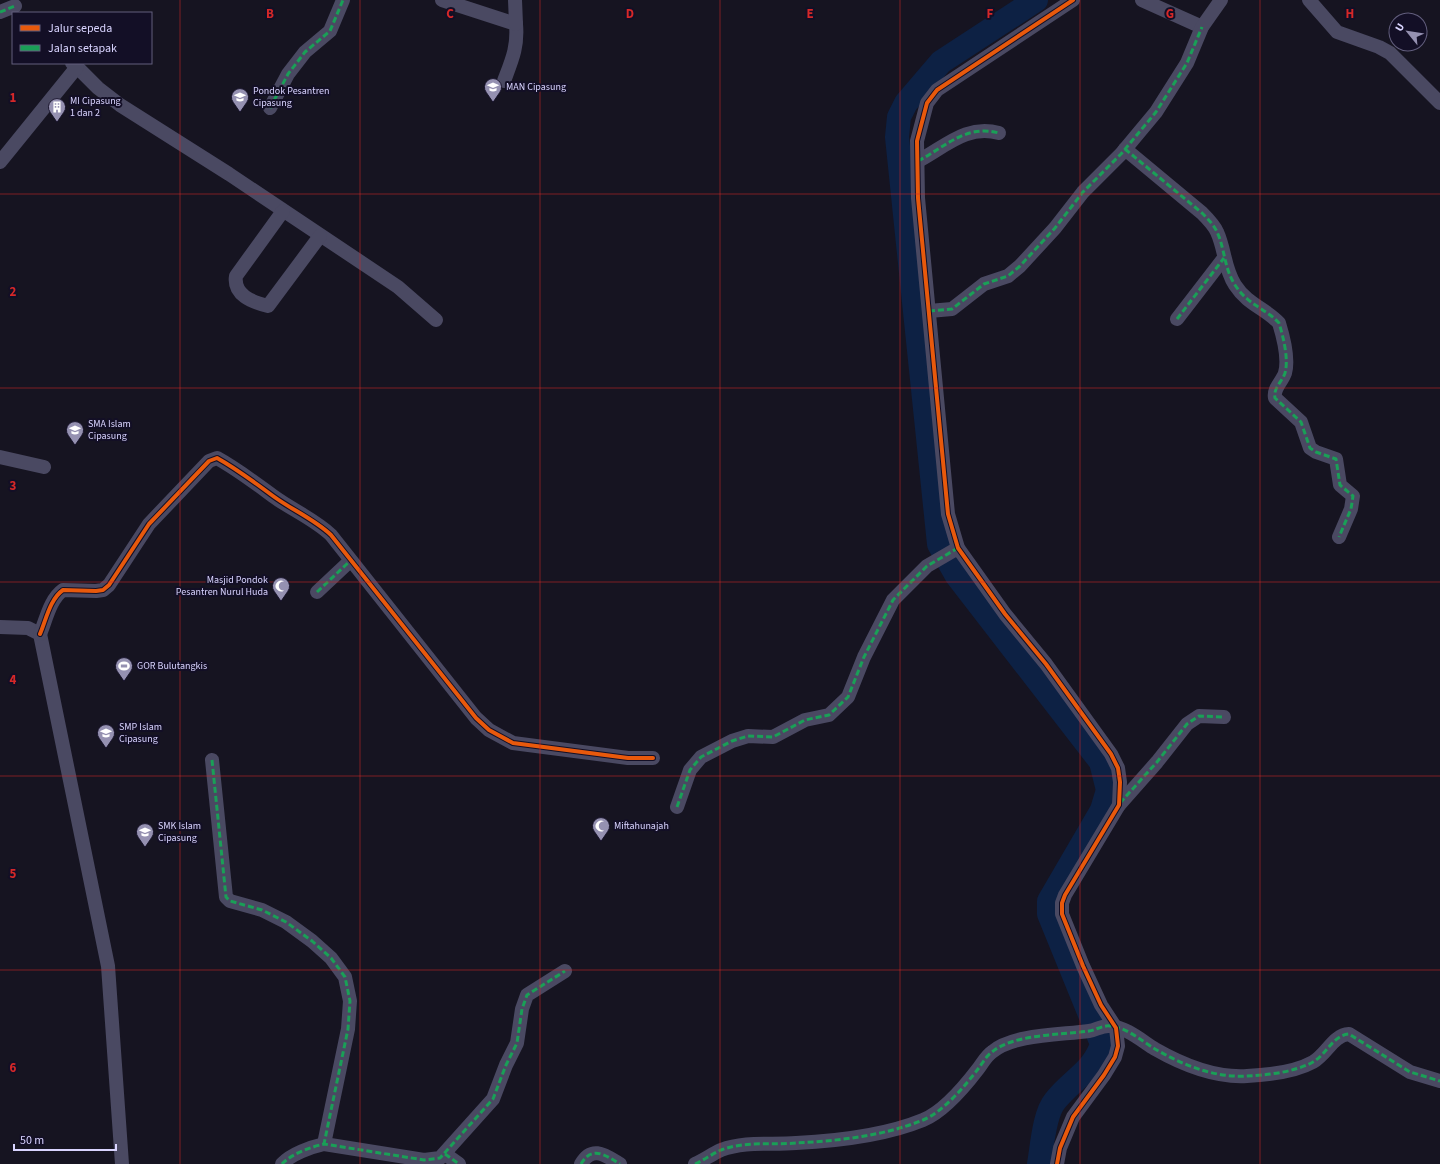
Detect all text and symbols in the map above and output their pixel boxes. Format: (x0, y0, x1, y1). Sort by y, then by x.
text: B (266, 5, 274, 23)
text: C (446, 5, 454, 23)
text: D (626, 5, 634, 23)
text: E (806, 5, 814, 23)
text: F (987, 5, 994, 23)
text: G (1166, 5, 1174, 23)
text: H (1346, 5, 1354, 23)
legend (12, 12, 152, 64)
north arrow (1388, 12, 1428, 52)
text: Jalur sepeda (48, 20, 112, 37)
text: U (1391, 20, 1408, 34)
text: Jalan setapak (48, 40, 117, 57)
school or university icon: MAN Cipasung (483, 77, 503, 102)
place label: MAN Cipasung (506, 80, 566, 94)
place label: Pondok Pesantren Cipasung (253, 84, 330, 110)
school or university icon: Pondok Pesantren Cipasung (230, 87, 250, 112)
text: 1 (10, 89, 17, 107)
place label: MI Cipasung 1 dan 2 (70, 94, 121, 120)
building icon: MI Cipasung 1 dan 2 (47, 97, 67, 122)
text: 2 (10, 283, 17, 301)
place label: SMA Islam Cipasung (88, 417, 131, 443)
school or university icon: SMA Islam Cipasung (65, 420, 85, 445)
text: 3 (10, 477, 17, 495)
place label: Masjid Pondok Pesantren Nurul Huda (176, 573, 268, 599)
mosque icon: Masjid Pondok Pesantren Nurul Huda (271, 576, 291, 601)
sports icon: GOR Bulutangkis (114, 656, 134, 681)
place label: GOR Bulutangkis (137, 659, 207, 673)
text: 4 (10, 671, 17, 689)
place label: SMP Islam Cipasung (119, 720, 162, 746)
school or university icon: SMP Islam Cipasung (96, 723, 116, 748)
mosque icon: Miftahunajah (591, 816, 611, 841)
place label: SMK Islam Cipasung (158, 819, 201, 845)
place label: Miftahunajah (614, 819, 669, 833)
school or university icon: SMK Islam Cipasung (135, 822, 155, 847)
text: 5 (10, 865, 17, 883)
text: 6 (10, 1059, 17, 1077)
scale bar (14, 1126, 116, 1152)
text: 50 m (20, 1132, 44, 1149)

